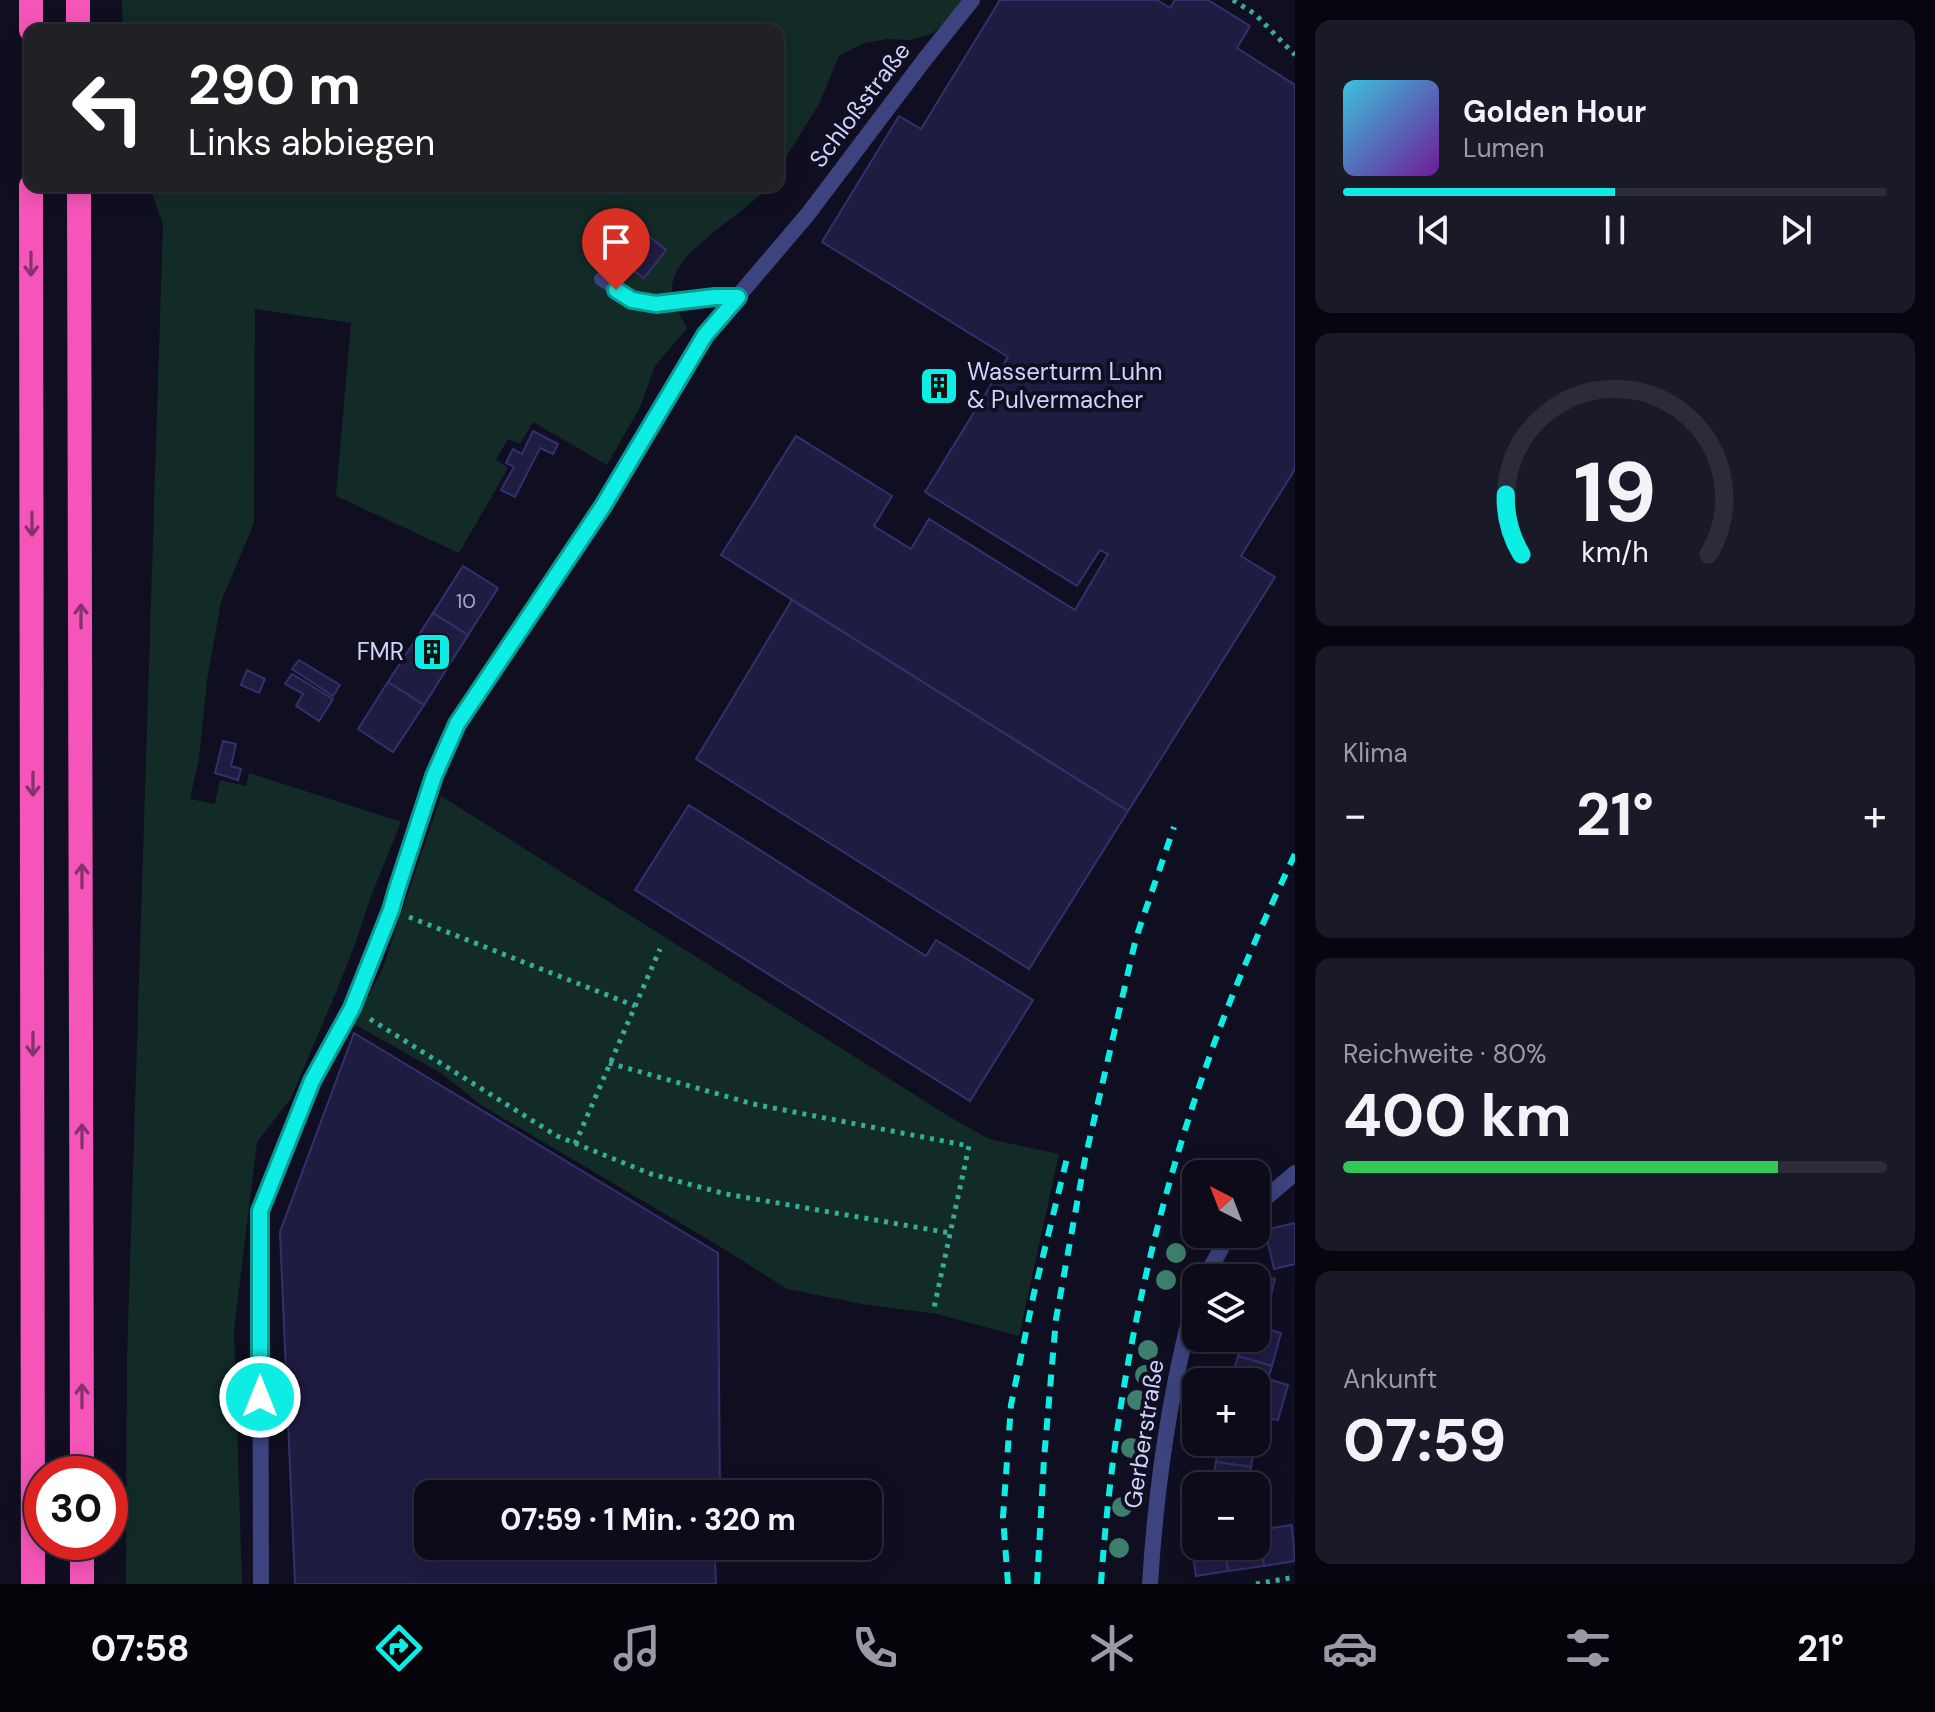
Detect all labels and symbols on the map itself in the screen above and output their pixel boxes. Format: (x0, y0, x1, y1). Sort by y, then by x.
street label: Schloßstraße (802, 36, 917, 173)
pin (582, 208, 650, 290)
one-way arrow (23, 250, 39, 277)
place label: Wasserturm Luhn & Pulvermacher (967, 356, 1163, 415)
building icon: Wasserturm Luhn & Pulvermacher (918, 365, 960, 407)
one-way arrow (24, 510, 40, 537)
house number: 10 (456, 588, 476, 614)
one-way arrow (73, 603, 89, 630)
building icon: FMR (411, 631, 453, 673)
place label: FMR (357, 636, 404, 667)
one-way arrow (25, 770, 41, 797)
one-way arrow (74, 863, 90, 890)
one-way arrow (25, 1030, 41, 1057)
one-way arrow (74, 1123, 90, 1150)
north arrow (1182, 1160, 1270, 1248)
position arrow (218, 1355, 302, 1439)
street label: Gerberstraße (1116, 1357, 1171, 1511)
one-way arrow (74, 1383, 90, 1410)
speed limit sign: 30 (24, 1456, 128, 1560)

